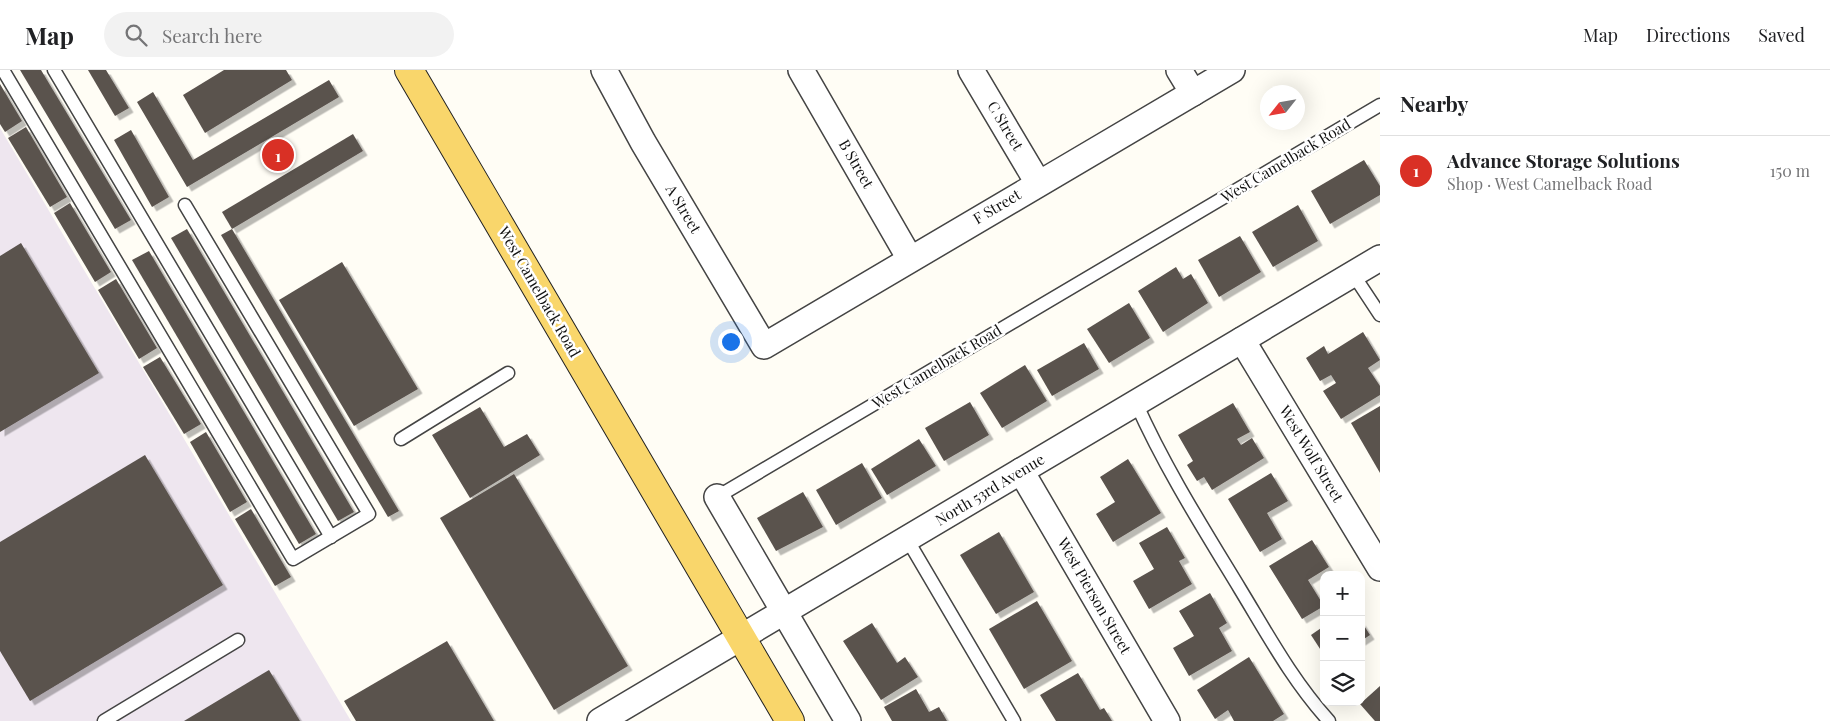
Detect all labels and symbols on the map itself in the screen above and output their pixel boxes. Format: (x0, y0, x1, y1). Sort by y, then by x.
north arrow (1260, 85, 1305, 130)
street label: C Street (983, 97, 1029, 155)
street label: West Camelback Road (1216, 113, 1354, 207)
street label: B Street (835, 135, 879, 192)
pin: 1 (262, 136, 294, 174)
street label: A Street (661, 180, 707, 237)
street label: F Street (969, 184, 1025, 228)
street label: West Camelback Road (494, 222, 586, 361)
street label: West Camelback Road (867, 319, 1005, 413)
your location (718, 329, 744, 355)
street label: West Wolf Street (1275, 401, 1349, 506)
street label: North 53rd Avenue (931, 449, 1048, 530)
street label: West Pierson Street (1053, 533, 1137, 658)

